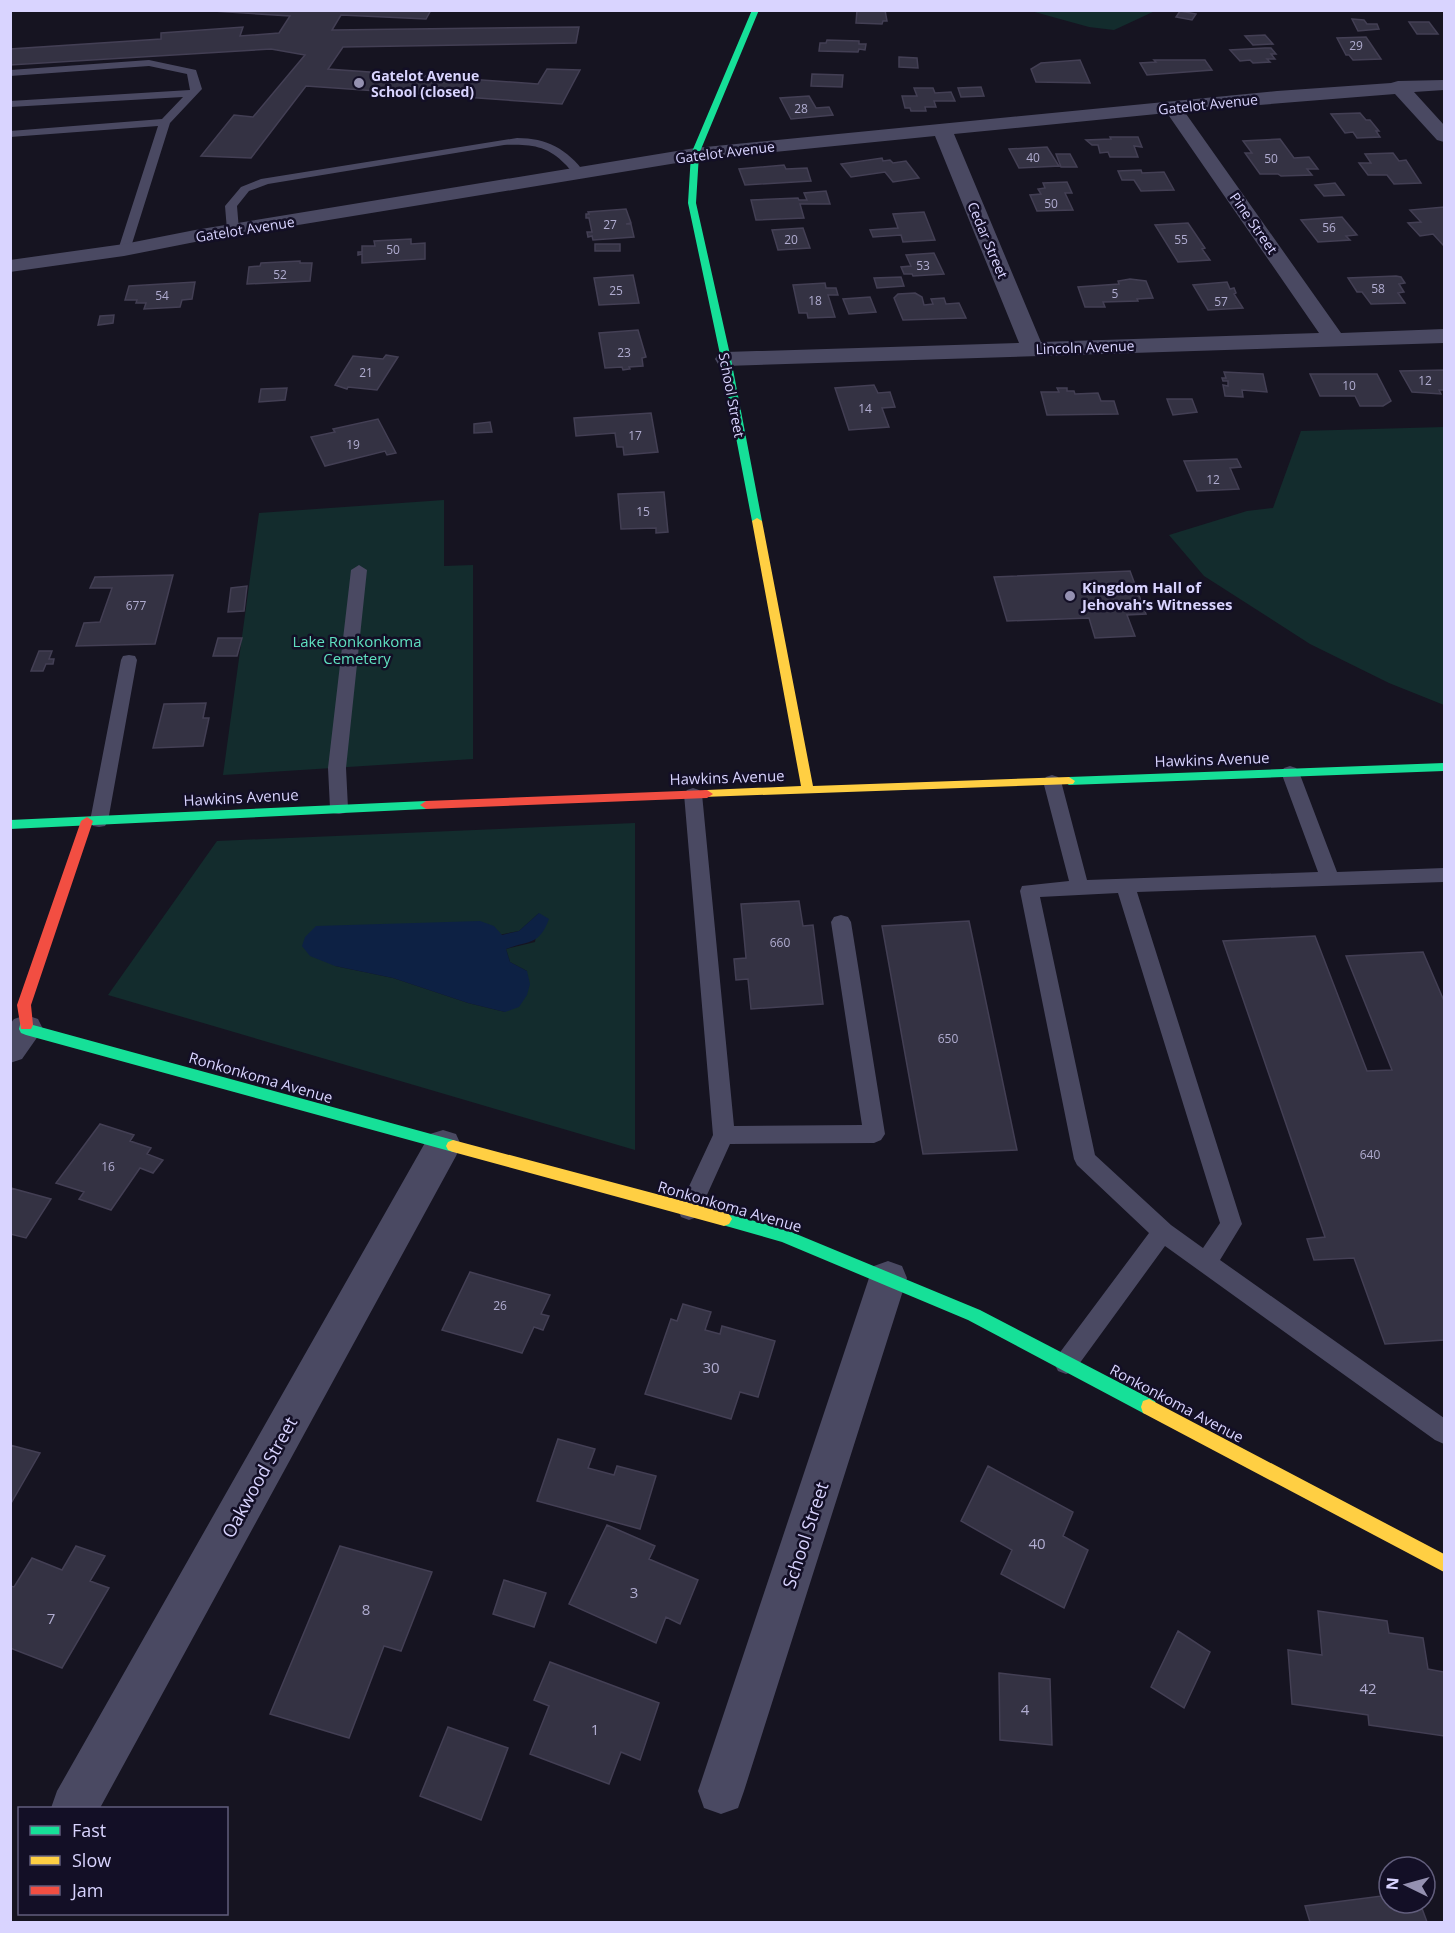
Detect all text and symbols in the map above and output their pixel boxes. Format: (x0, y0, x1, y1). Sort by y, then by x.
house number: 29 (1349, 37, 1363, 54)
place label: Gatelot Avenue School (closed) (371, 66, 479, 101)
marker: Gatelot Avenue School (closed) (352, 76, 366, 90)
street label: Gatelot Avenue (1157, 89, 1259, 119)
house number: 28 (794, 100, 808, 117)
street label: Gatelot Avenue (674, 136, 776, 168)
house number: 40 (1026, 149, 1040, 166)
house number: 50 (1264, 150, 1278, 167)
street label: Pine Street (1226, 188, 1282, 258)
house number: 50 (1044, 195, 1058, 212)
street label: Cedar Street (963, 199, 1013, 281)
street label: Gatelot Avenue (194, 212, 296, 246)
house number: 27 (603, 216, 617, 233)
house number: 56 (1322, 219, 1336, 236)
house number: 20 (784, 231, 798, 248)
house number: 55 (1174, 231, 1188, 248)
house number: 50 (386, 241, 400, 258)
house number: 53 (916, 257, 930, 274)
house number: 52 (273, 266, 287, 283)
house number: 58 (1371, 280, 1385, 297)
house number: 25 (609, 282, 623, 299)
house number: 5 (1112, 285, 1119, 302)
house number: 54 (155, 287, 169, 304)
house number: 18 (808, 292, 822, 309)
house number: 57 (1214, 293, 1228, 310)
street label: Lincoln Avenue (1035, 336, 1135, 358)
house number: 23 (617, 344, 631, 361)
street label: School Street (714, 351, 750, 439)
house number: 21 (359, 364, 373, 381)
house number: 12 (1418, 372, 1432, 389)
house number: 10 (1342, 377, 1356, 394)
house number: 14 (858, 400, 872, 417)
house number: 17 (628, 427, 642, 444)
house number: 19 (346, 436, 360, 453)
house number: 12 (1206, 471, 1220, 488)
house number: 15 (636, 503, 650, 520)
place label: Kingdom Hall of Jehovah’s Witnesses (1080, 577, 1233, 614)
marker: Kingdom Hall of Jehovah’s Witnesses (1063, 589, 1077, 603)
house number: 677 (126, 597, 146, 614)
park label: Lake Ronkonkoma Cemetery (292, 631, 422, 668)
street label: Hawkins Avenue (1154, 747, 1270, 771)
street label: Hawkins Avenue (669, 765, 785, 789)
street label: Hawkins Avenue (183, 784, 299, 810)
house number: 660 (770, 934, 790, 951)
house number: 650 (938, 1030, 958, 1047)
street label: Ronkonkoma Avenue (187, 1047, 335, 1107)
house number: 640 (1360, 1146, 1380, 1163)
house number: 16 (101, 1158, 115, 1175)
street label: Ronkonkoma Avenue (656, 1176, 804, 1236)
house number: 26 (493, 1297, 507, 1314)
house number: 30 (702, 1357, 720, 1377)
street label: Ronkonkoma Avenue (1107, 1359, 1247, 1447)
street label: Oakwood Street (216, 1412, 302, 1542)
street label: School Street (776, 1479, 834, 1591)
house number: 40 (1028, 1533, 1046, 1553)
house number: 3 (630, 1582, 638, 1602)
house number: 8 (362, 1599, 370, 1619)
house number: 7 (47, 1608, 55, 1628)
house number: 42 (1359, 1678, 1377, 1698)
house number: 4 (1021, 1699, 1030, 1719)
house number: 1 (591, 1719, 599, 1739)
legend (18, 1807, 228, 1915)
text: Fast (72, 1818, 106, 1842)
text: Slow (72, 1848, 111, 1872)
north arrow (1377, 1855, 1437, 1915)
text: N (1381, 1876, 1404, 1891)
text: Jam (70, 1878, 104, 1902)

